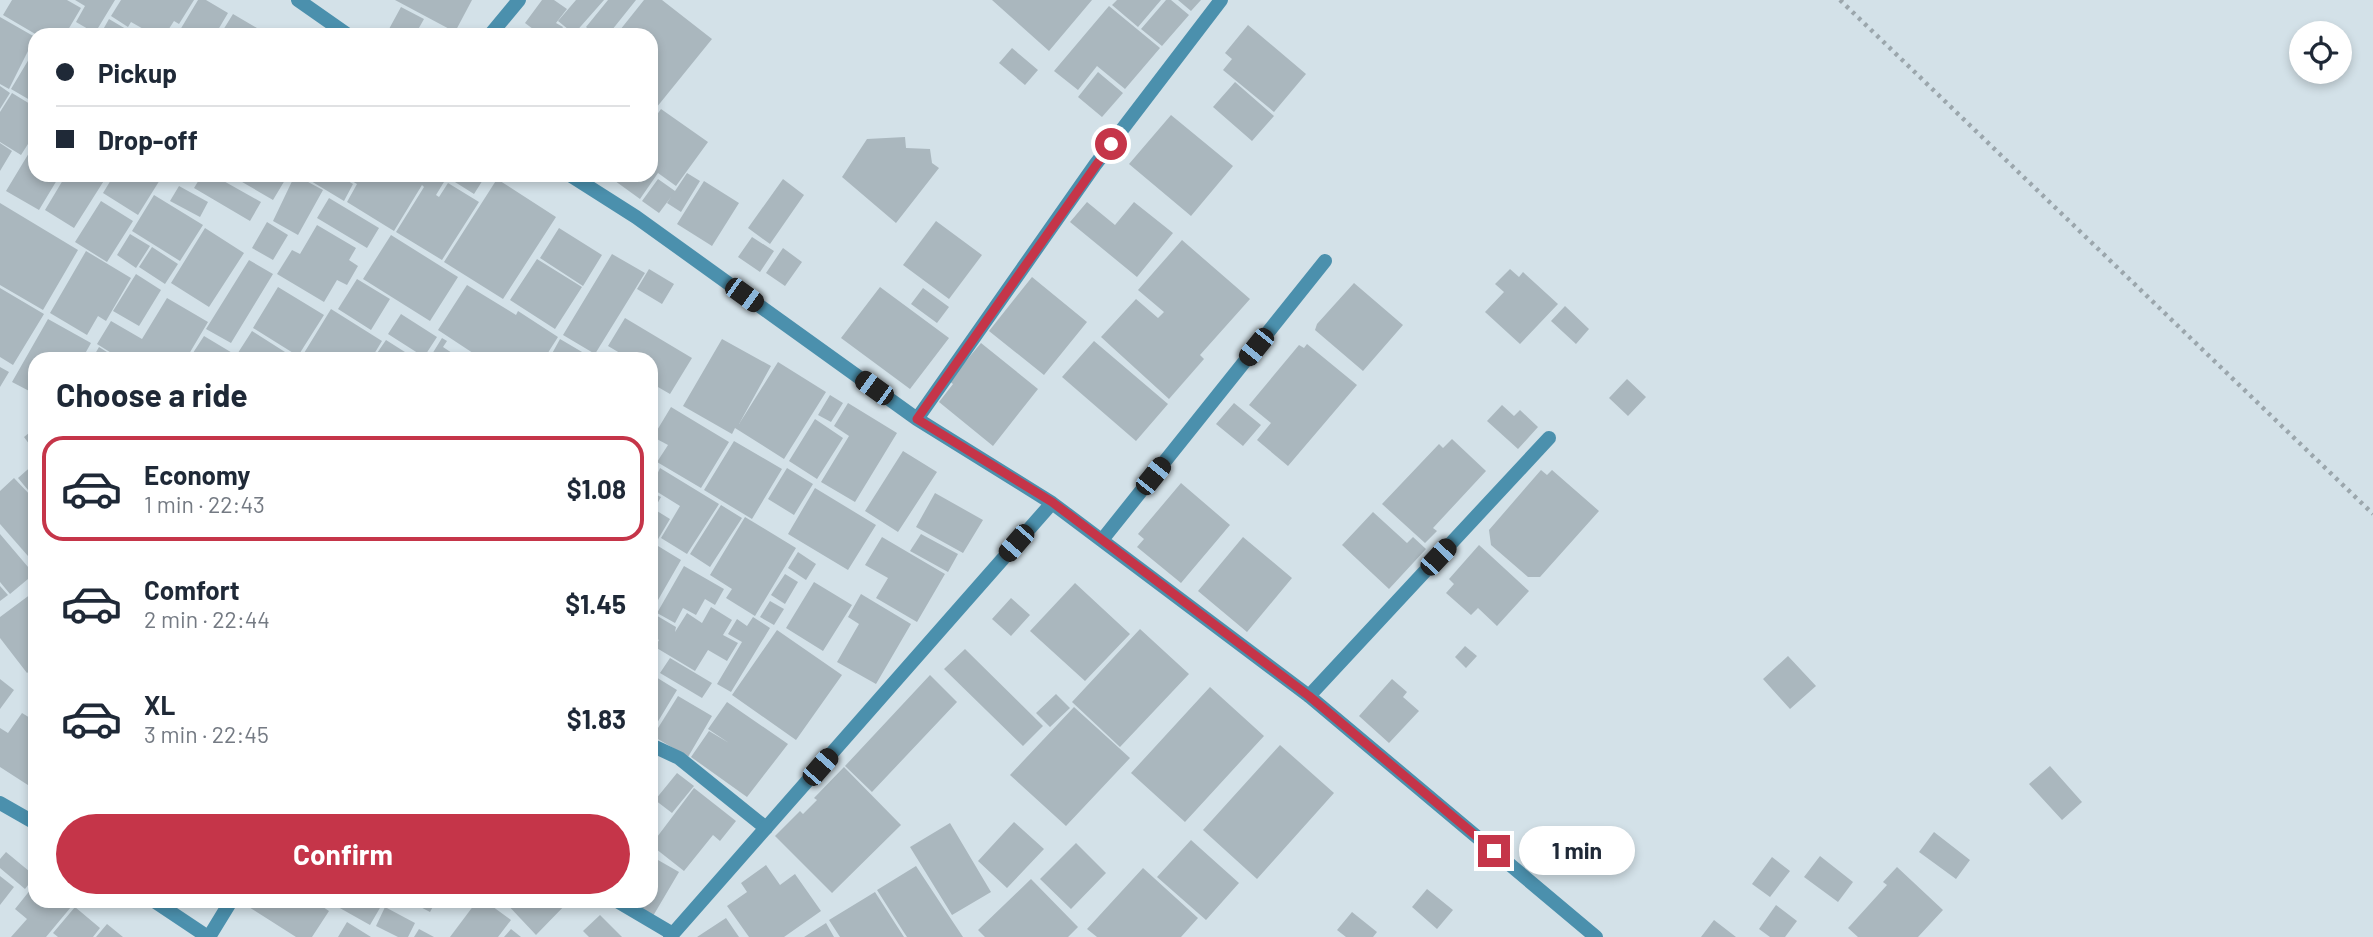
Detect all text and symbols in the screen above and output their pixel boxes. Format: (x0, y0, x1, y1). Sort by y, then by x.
map controls (2289, 21, 2352, 84)
button: locate (2289, 21, 2352, 84)
text: Pickup (98, 57, 177, 88)
text: Drop-off (98, 124, 198, 155)
route start (1095, 128, 1127, 160)
car (721, 274, 768, 316)
car (1235, 324, 1278, 370)
car (851, 367, 898, 409)
text: Choose a ride (56, 375, 248, 413)
car (1132, 453, 1175, 499)
icon: car (60, 457, 123, 520)
text: Economy (144, 459, 250, 490)
text: $1.08 (567, 473, 626, 504)
text: 1 min · 22:43 (144, 490, 265, 518)
car (995, 520, 1038, 566)
car (1416, 534, 1461, 580)
icon: car (60, 572, 123, 635)
text: Comfort (144, 574, 240, 605)
text: $1.45 (565, 588, 626, 619)
text: 2 min · 22:44 (144, 605, 270, 633)
icon: car (60, 687, 123, 750)
text: XL (144, 689, 175, 720)
text: $1.83 (567, 703, 626, 734)
text: 3 min · 22:45 (144, 720, 269, 748)
car (799, 744, 842, 790)
button: Confirm (56, 814, 630, 894)
callout: 1 min (1518, 826, 1634, 876)
route end (1478, 835, 1510, 867)
text: 1 min (1552, 836, 1602, 864)

